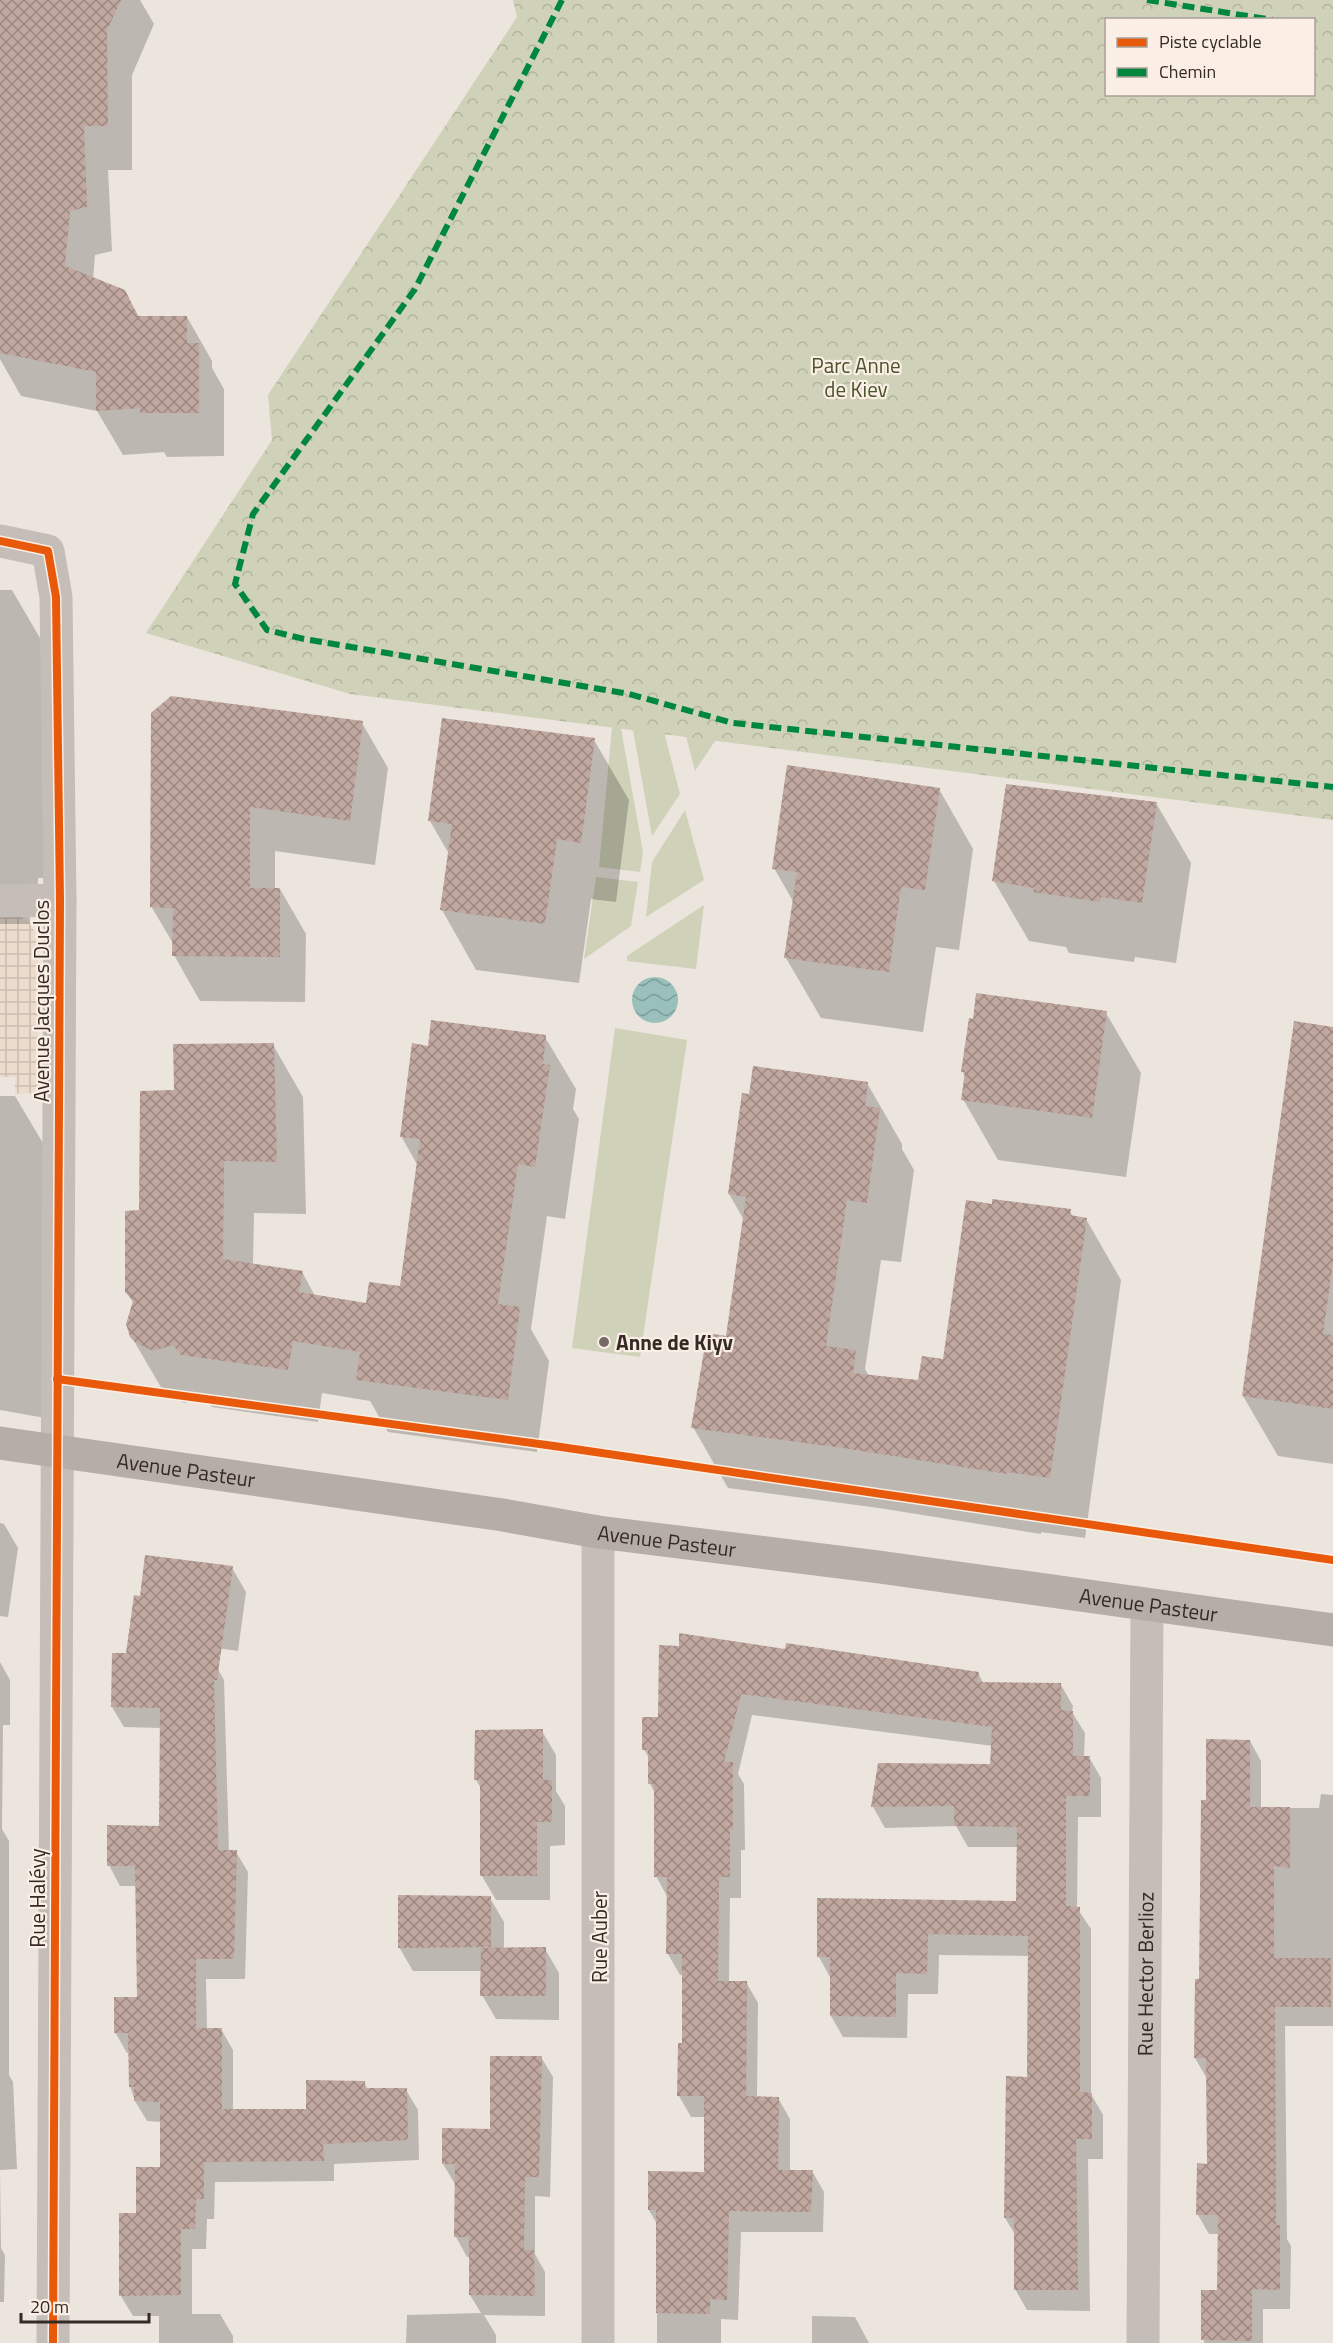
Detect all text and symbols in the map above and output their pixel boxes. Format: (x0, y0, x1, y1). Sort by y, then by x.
legend (1105, 18, 1315, 96)
text: Piste cyclable (1159, 28, 1261, 55)
text: Chemin (1159, 58, 1216, 85)
park label: Parc Anne de Kiev (811, 349, 901, 405)
street label: Avenue Jacques Duclos (25, 900, 57, 1102)
place label: Anne de Kiyv (616, 1326, 733, 1358)
marker: Anne de Kiyv (597, 1335, 611, 1349)
street label: Avenue Pasteur (115, 1444, 257, 1495)
street label: Avenue Pasteur (596, 1516, 738, 1565)
street label: Avenue Pasteur (1077, 1579, 1220, 1630)
street label: Rue Halévy (21, 1848, 53, 1948)
street label: Rue Auber (583, 1891, 615, 1983)
street label: Rue Hector Berlioz (1129, 1892, 1161, 2056)
scale bar (21, 2286, 148, 2324)
text: 20 m (30, 2293, 69, 2320)

